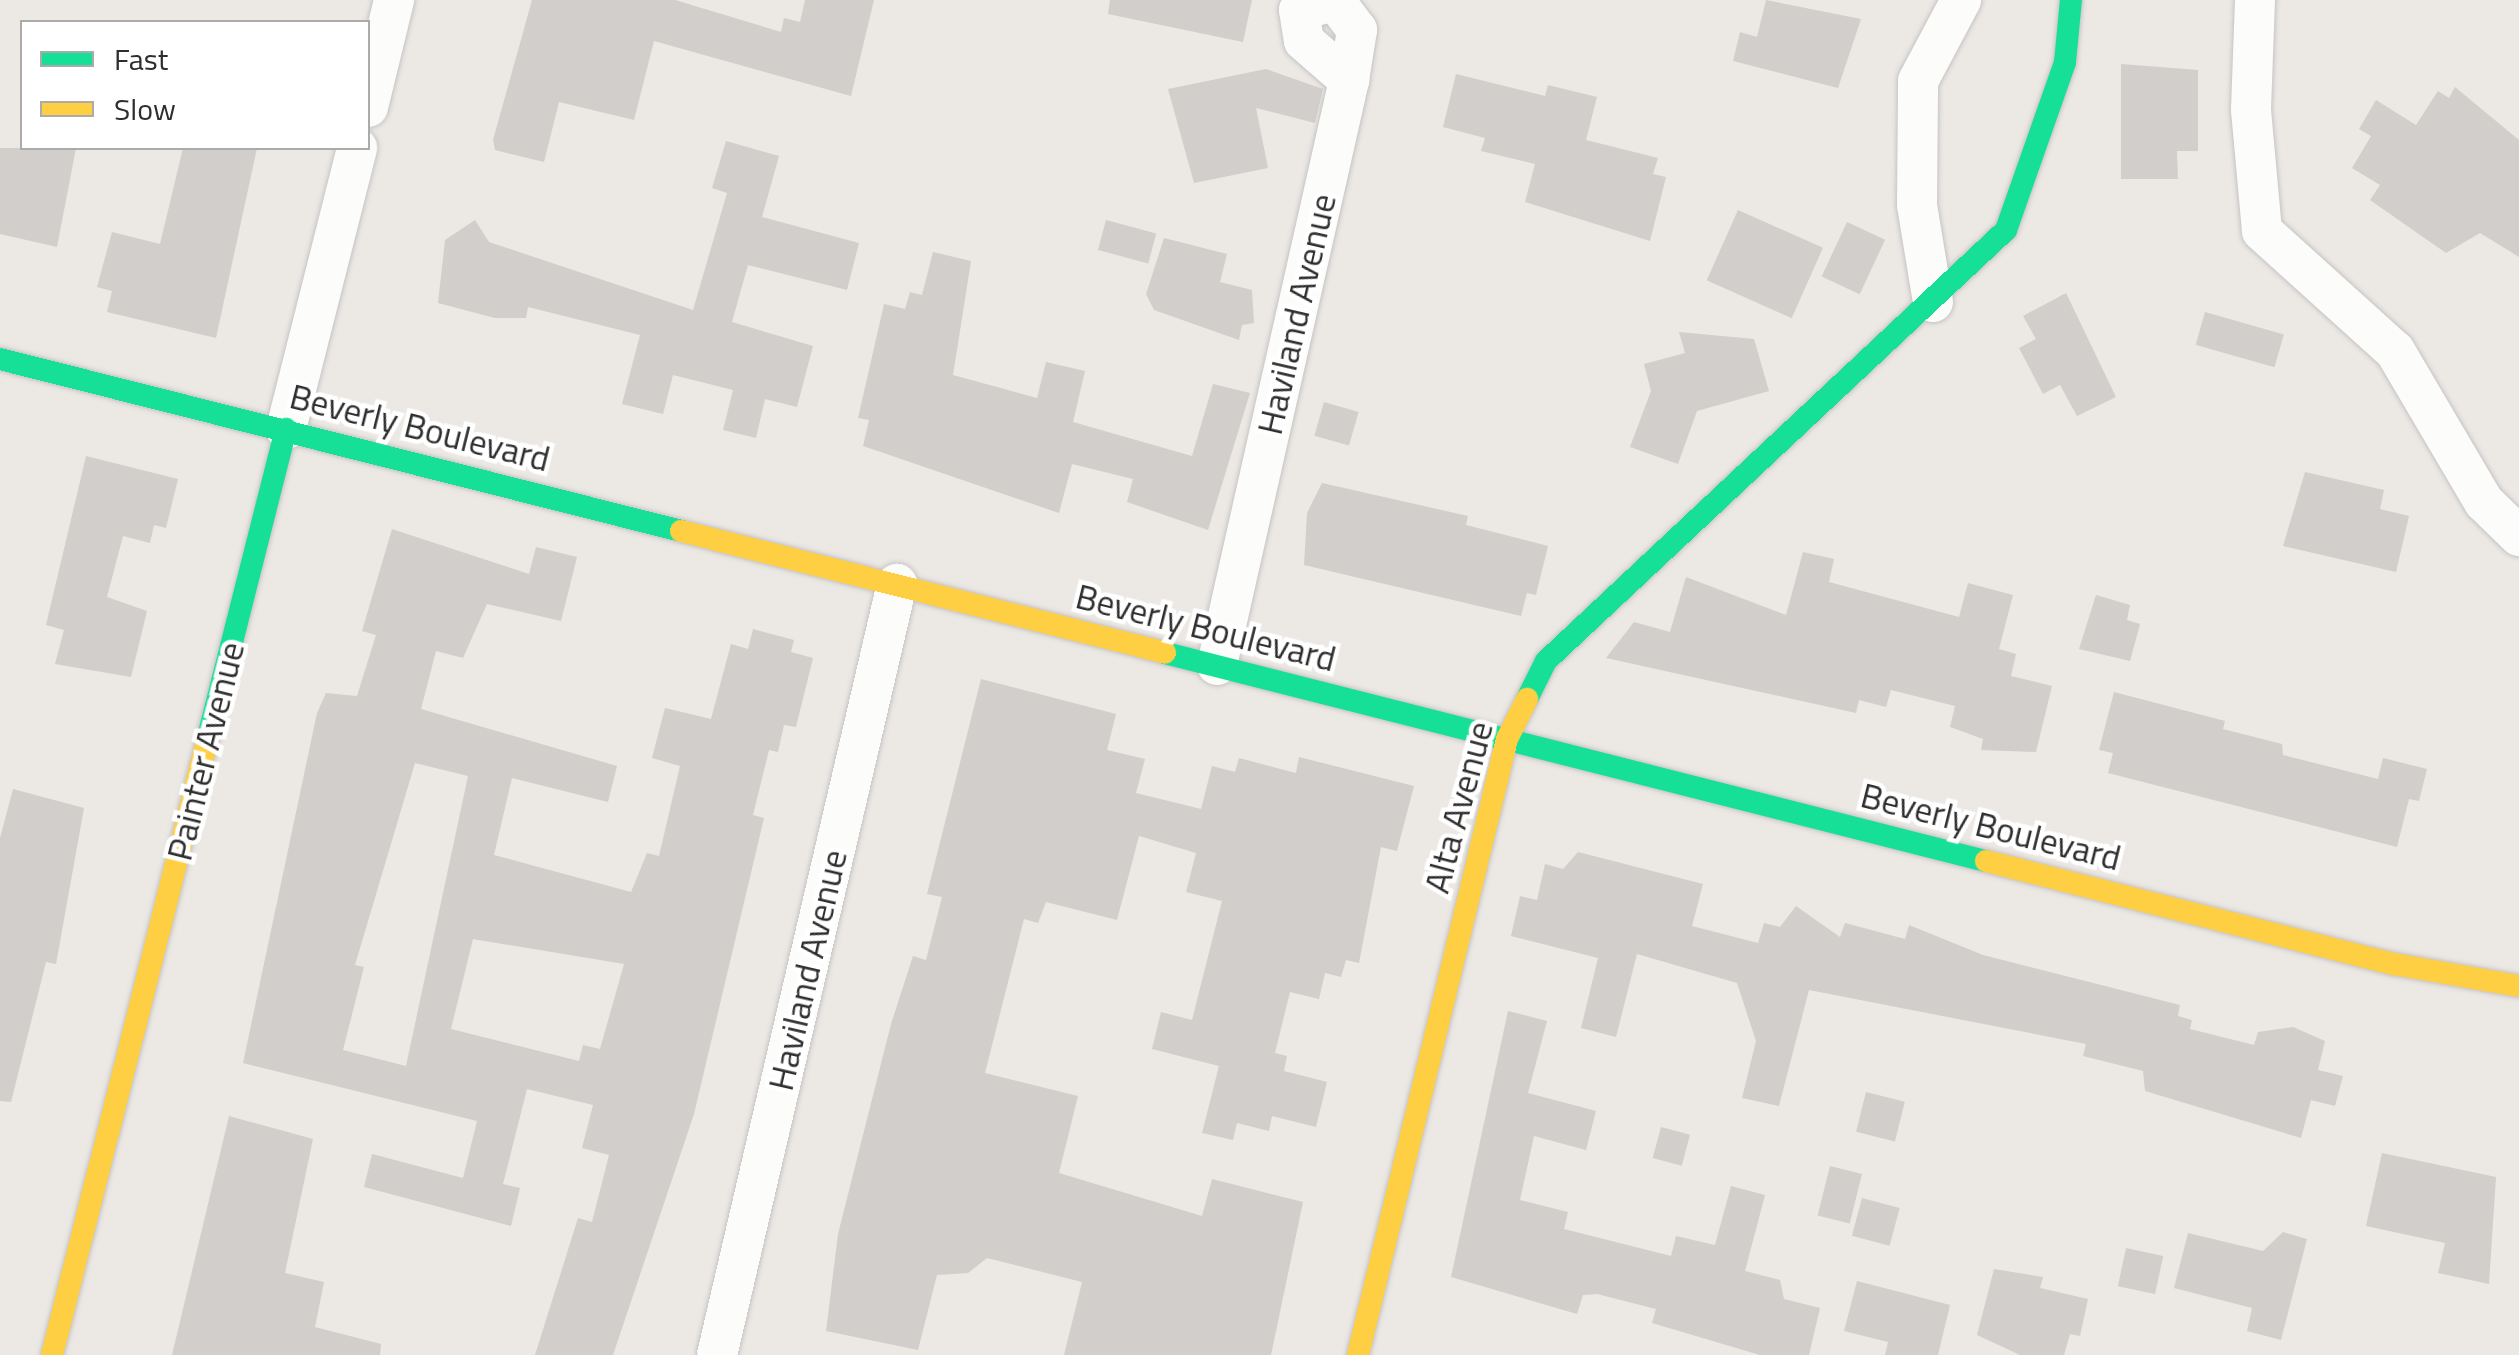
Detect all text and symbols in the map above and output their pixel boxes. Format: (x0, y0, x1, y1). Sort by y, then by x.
legend (20, 20, 370, 150)
text: Fast (114, 36, 168, 82)
text: Slow (114, 86, 176, 132)
street label: Haviland Avenue (1248, 190, 1344, 438)
street label: Beverly Boulevard (286, 374, 554, 480)
street label: Beverly Boulevard (1072, 574, 1340, 680)
street label: Painter Avenue (158, 637, 252, 865)
street label: Alta Avenue (1415, 717, 1501, 897)
street label: Beverly Boulevard (1857, 773, 2125, 879)
street label: Haviland Avenue (759, 846, 855, 1094)

